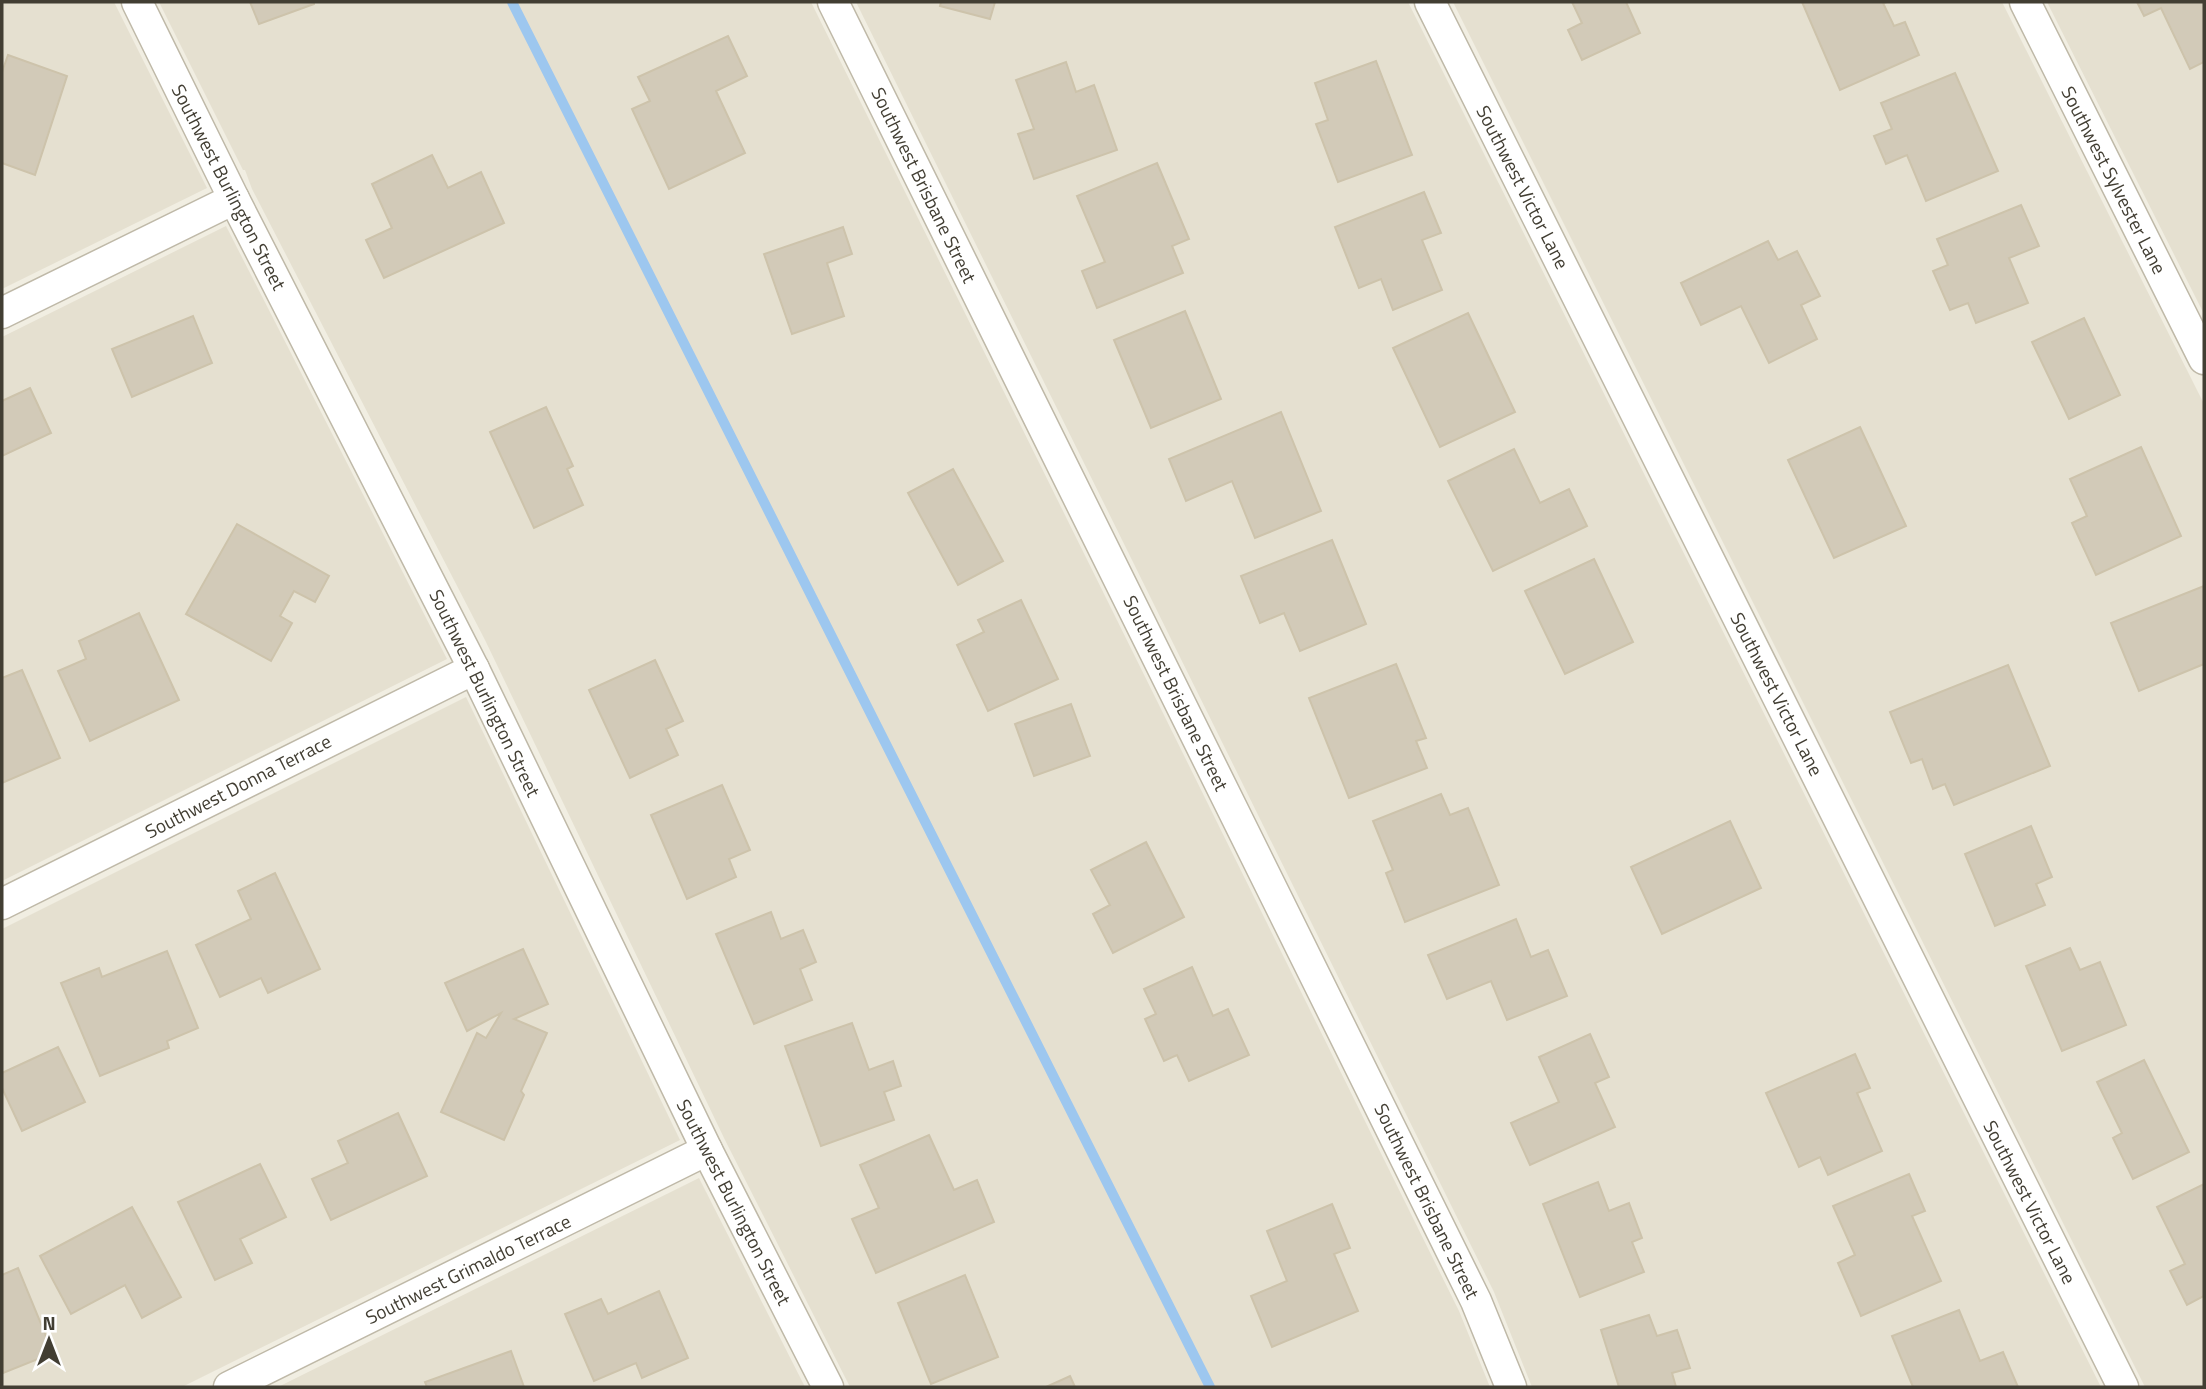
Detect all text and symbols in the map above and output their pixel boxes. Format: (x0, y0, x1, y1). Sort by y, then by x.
street label: Southwest Burlington Street (165, 79, 294, 295)
street label: Southwest Sylvester Lane (2054, 81, 2174, 279)
street label: Southwest Brisbane Street (864, 82, 985, 288)
street label: Southwest Victor Lane (1470, 100, 1577, 274)
street label: Southwest Burlington Street (422, 584, 549, 802)
street label: Southwest Brisbane Street (1116, 590, 1237, 796)
street label: Southwest Victor Lane (1724, 607, 1831, 781)
street label: Southwest Donna Terrace (140, 726, 336, 845)
street label: Southwest Burlington Street (670, 1094, 799, 1310)
street label: Southwest Brisbane Street (1367, 1098, 1488, 1304)
street label: Southwest Victor Lane (1977, 1115, 2084, 1289)
street label: Southwest Grimaldo Terrace (360, 1206, 576, 1331)
north arrow (14, 1305, 84, 1375)
text: N (42, 1308, 56, 1337)

